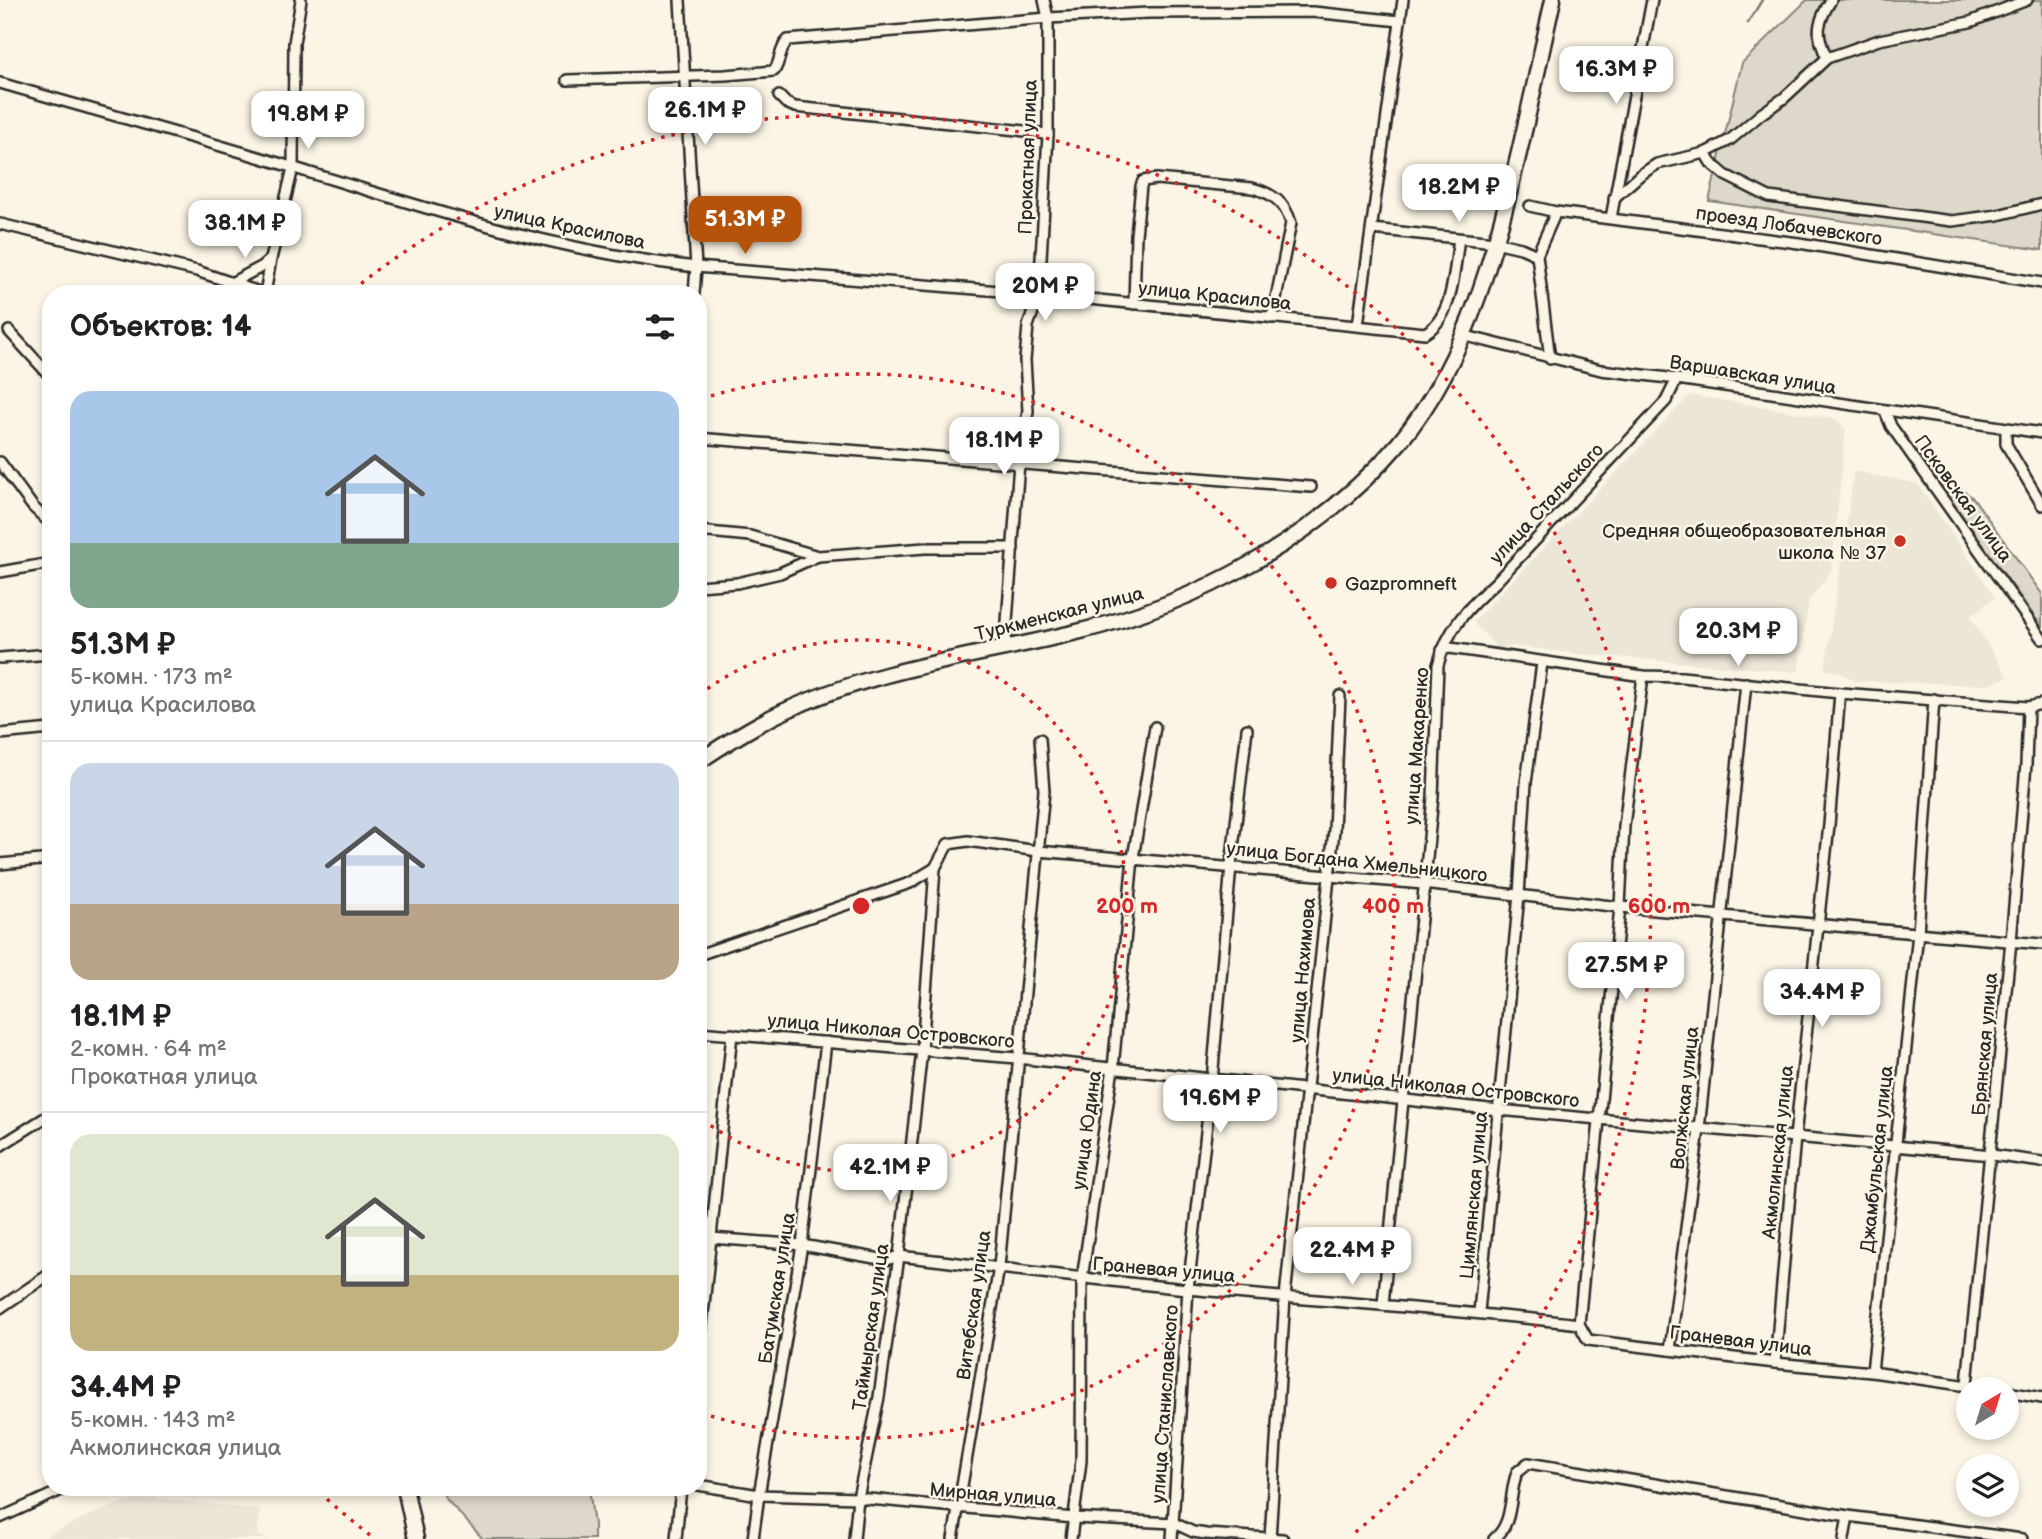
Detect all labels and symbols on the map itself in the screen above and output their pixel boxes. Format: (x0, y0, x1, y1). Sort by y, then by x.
pin: 16.3M ₽ (1551, 46, 1681, 106)
street label: Прокатная улица (1014, 79, 1043, 235)
pin: 26.1M ₽ (640, 88, 770, 147)
pin: 19.8M ₽ (243, 92, 373, 151)
pin: 18.2M ₽ (1394, 164, 1524, 224)
pin: 51.3M ₽ (680, 196, 810, 256)
street label: улица Красилова (492, 200, 647, 255)
pin: 38.1M ₽ (180, 201, 310, 260)
street label: проезд Лобачевского (1694, 202, 1884, 251)
pin: 20M ₽ (996, 264, 1094, 323)
street label: улица Красилова (1137, 277, 1292, 316)
street label: Варшавская улица (1668, 351, 1838, 400)
pin: 18.1M ₽ (939, 418, 1069, 477)
street label: Псковская улица (1909, 431, 2017, 567)
street label: улица Стальского (1485, 439, 1609, 569)
place label: Средняя общеобразовательная школа № 37 (1602, 520, 1887, 565)
marker: Средняя общеобразовательная школа № 37 (1892, 533, 1908, 549)
place label: Gazpromneft (1345, 573, 1457, 596)
marker: Gazpromneft (1323, 575, 1339, 591)
street label: Туркменская улица (973, 582, 1146, 647)
pin: 20.3M ₽ (1673, 608, 1803, 668)
street label: улица Макаренко (1401, 667, 1434, 826)
street label: улица Богдана Хмельницкого (1225, 837, 1488, 888)
centre of rings (849, 894, 873, 918)
text: 200 m (1096, 894, 1158, 919)
text: 400 m (1362, 894, 1424, 919)
text: 600 m (1628, 894, 1690, 919)
street label: улица Нахимова (1286, 896, 1321, 1044)
pin: 27.5M ₽ (1561, 942, 1691, 1002)
pin: 34.4M ₽ (1757, 970, 1887, 1029)
street label: Брянская улица (1968, 972, 2003, 1117)
street label: улица Николая Островского (766, 1009, 1015, 1054)
street label: Волжская улица (1667, 1025, 1704, 1171)
street label: улица Николая Островского (1331, 1064, 1580, 1113)
street label: Акмолинская улица (1758, 1064, 1799, 1241)
street label: Джамбульская улица (1856, 1064, 1899, 1254)
street label: улица Юдина (1068, 1069, 1107, 1191)
pin: 19.6M ₽ (1155, 1076, 1285, 1135)
street label: Цимлянская улица (1456, 1110, 1493, 1280)
pin: 42.1M ₽ (825, 1144, 955, 1204)
street label: Батумская улица (754, 1211, 801, 1366)
pin: 22.4M ₽ (1287, 1228, 1417, 1287)
street label: Витебская улица (953, 1229, 996, 1382)
street label: Таймырская улица (848, 1242, 895, 1412)
street label: Граневая улица (1092, 1253, 1236, 1288)
street label: улица Станиславского (1147, 1304, 1184, 1504)
street label: Граневая улица (1668, 1321, 1813, 1362)
north arrow (1956, 1377, 2020, 1440)
street label: Мирная улица (928, 1478, 1057, 1513)

